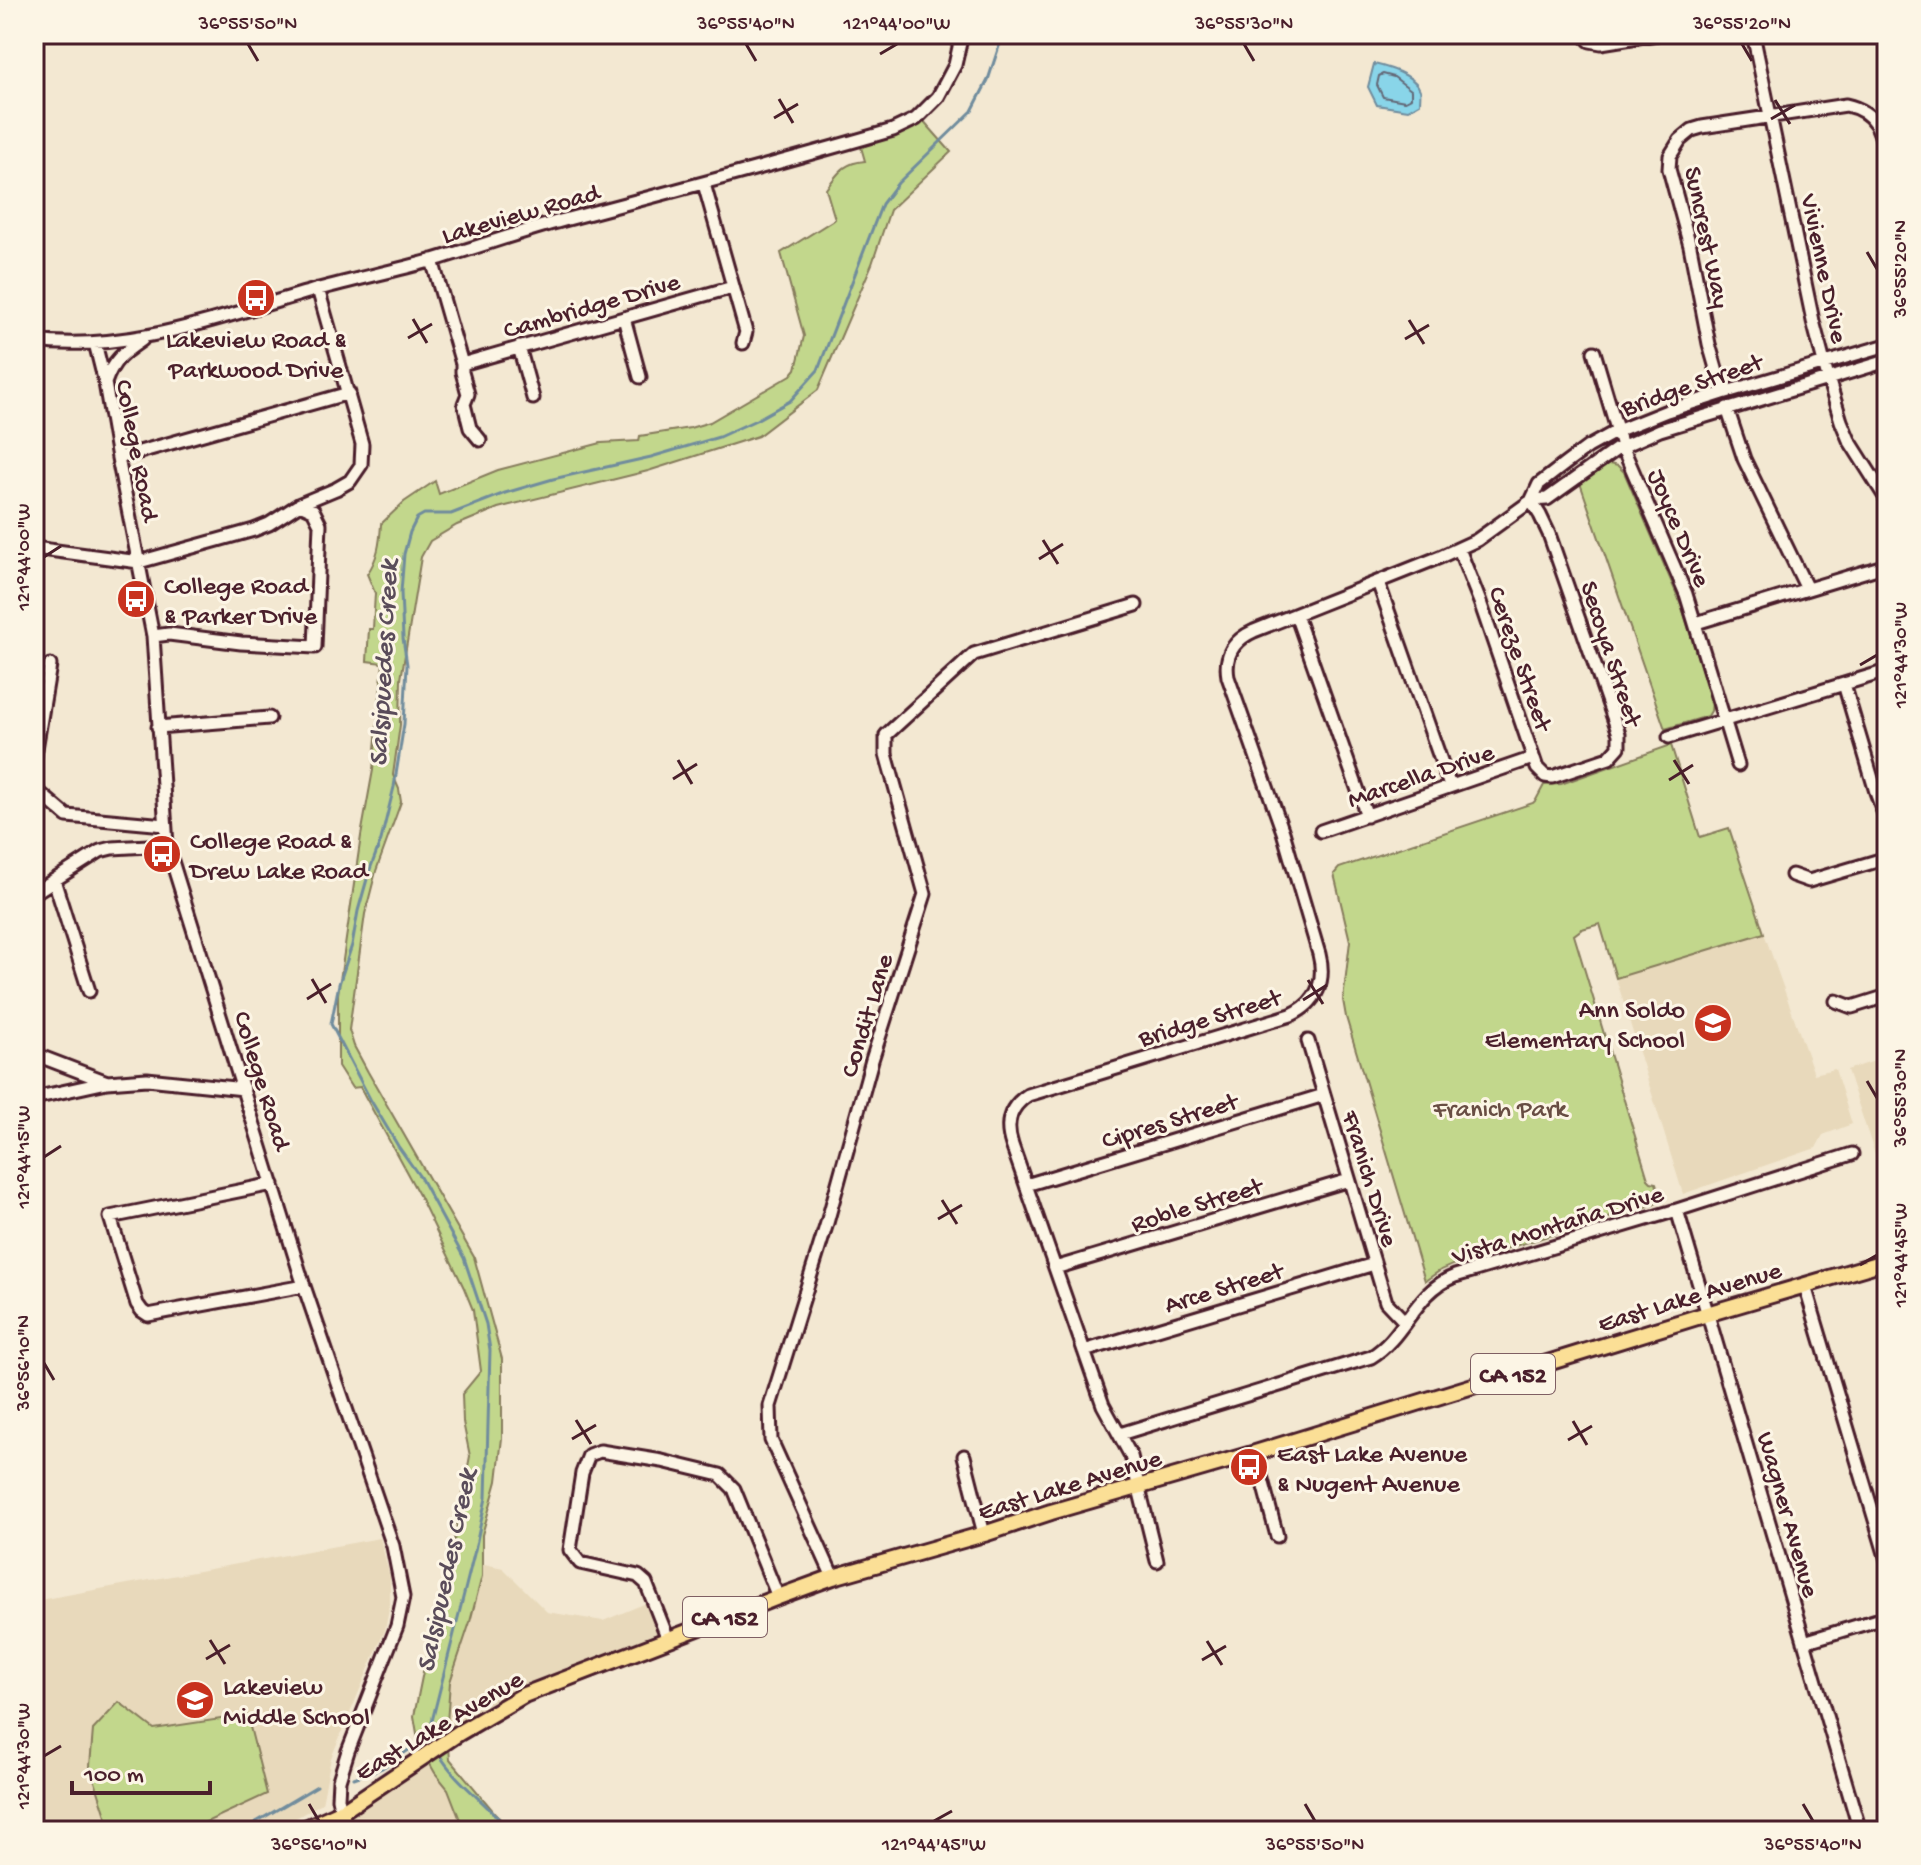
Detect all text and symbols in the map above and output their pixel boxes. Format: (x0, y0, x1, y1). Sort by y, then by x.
text: 36°55'50"N (198, 14, 297, 37)
text: 36°55'40"N (696, 14, 795, 37)
text: 121°44'00"W (843, 14, 950, 37)
text: 36°55'30"N (1194, 14, 1293, 37)
text: 36°55'20"N (1692, 14, 1791, 37)
street label: Suncrest Way (1674, 164, 1735, 312)
street label: Lakeview Road (439, 179, 605, 254)
street label: Vivienne Drive (1790, 191, 1853, 347)
text: 36°55'20"N (1891, 220, 1914, 319)
street label: Cambridge Drive (501, 268, 684, 348)
bus stop icon: Lakeview Road & Parkwood Drive (235, 277, 277, 319)
place label: Lakeview Road & Parkwood Drive (166, 327, 346, 388)
street label: Bridge Street (1617, 348, 1769, 426)
street label: College Road (106, 377, 164, 526)
street label: Joyce Drive (1638, 465, 1716, 593)
text: 121°44'00"W (14, 504, 37, 611)
water label: Salsipuedes Creek (364, 557, 408, 767)
place label: College Road & Parker Drive (164, 573, 318, 634)
bus stop icon: College Road & Parker Drive (115, 578, 157, 620)
street label: Secoya Street (1571, 578, 1647, 733)
street label: Cereze Street (1479, 583, 1558, 738)
text: 121°44'30"W (1891, 602, 1914, 709)
street label: Marcella Drive (1344, 739, 1499, 818)
place label: College Road & Drew Lake Road (188, 828, 370, 889)
bus stop icon: College Road & Drew Lake Road (141, 833, 183, 875)
street label: Condit Lane (836, 950, 903, 1082)
street label: Bridge Street (1135, 983, 1287, 1057)
place label: Ann Soldo Elementary School (1485, 997, 1685, 1058)
school or university icon: Ann Soldo Elementary School (1692, 1002, 1734, 1044)
street label: College Road (224, 1008, 296, 1156)
text: 36°55'30"N (1891, 1049, 1914, 1148)
street label: Cipres Street (1099, 1087, 1244, 1159)
park label: Franich Park (1432, 1096, 1569, 1127)
text: 121°44'15"W (14, 1106, 37, 1209)
street label: Franich Drive (1332, 1107, 1403, 1252)
street label: Roble Street (1128, 1172, 1269, 1242)
street label: Vista Montaña Drive (1448, 1180, 1668, 1274)
text: 121°44'45"W (1891, 1203, 1914, 1308)
street label: East Lake Avenue (1595, 1256, 1786, 1342)
street label: Arce Street (1161, 1257, 1290, 1323)
text: 36°56'10"N (14, 1315, 37, 1412)
road number: CA 152 (1471, 1354, 1555, 1394)
street label: Wagner Avenue (1747, 1429, 1824, 1602)
place label: East Lake Avenue & Nugent Avenue (1277, 1441, 1468, 1502)
street label: East Lake Avenue (975, 1444, 1166, 1530)
bus stop icon: East Lake Avenue & Nugent Avenue (1228, 1446, 1270, 1488)
water label: Salsipuedes Creek (411, 1464, 487, 1675)
road number: CA 152 (683, 1597, 767, 1637)
street label: East Lake Avenue (351, 1665, 530, 1790)
place label: Lakeview Middle School (223, 1674, 370, 1735)
school or university icon: Lakeview Middle School (174, 1679, 216, 1721)
text: 121°44'30"W (14, 1703, 37, 1810)
scale bar (72, 1745, 210, 1795)
text: 100 m (83, 1762, 144, 1791)
text: 36°56'10"N (270, 1835, 367, 1858)
text: 121°44'45"W (881, 1835, 986, 1858)
text: 36°55'50"N (1265, 1835, 1364, 1858)
text: 36°55'40"N (1763, 1835, 1862, 1858)

